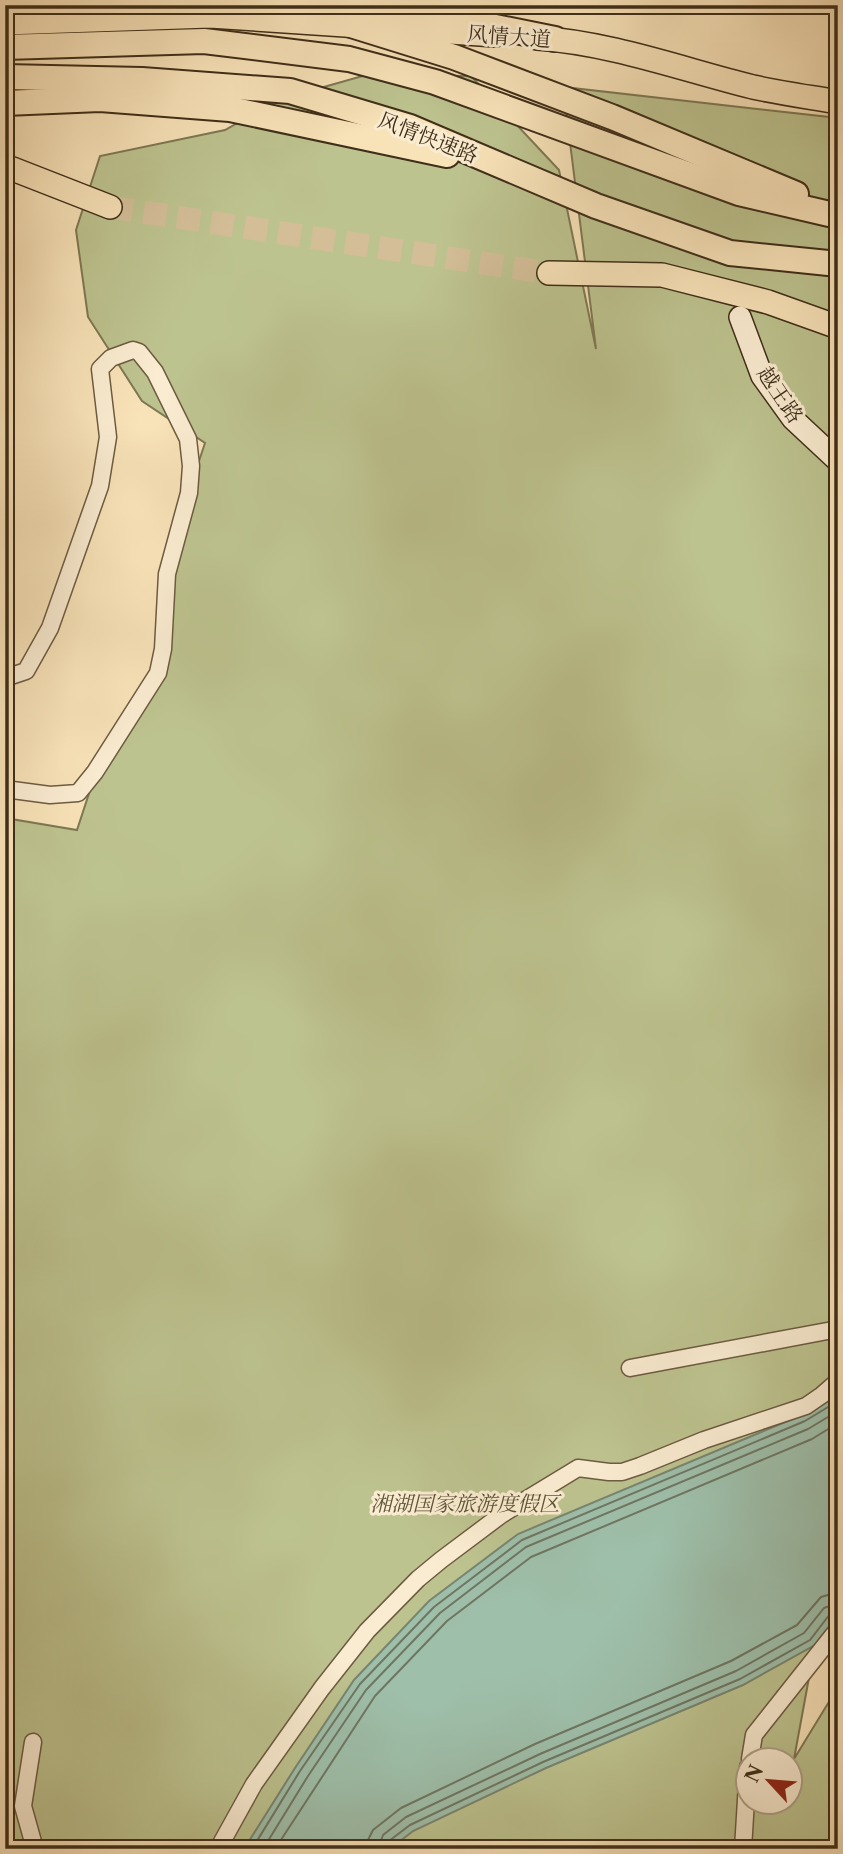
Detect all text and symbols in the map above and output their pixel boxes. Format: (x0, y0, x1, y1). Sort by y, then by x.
street label: 风情大道 (466, 21, 552, 52)
street label: 风情快速路 (375, 107, 482, 168)
street label: 越王路 (752, 362, 808, 428)
park label: 湘湖国家旅游度假区 (371, 1491, 562, 1516)
north arrow (734, 1745, 804, 1815)
text: N (740, 1761, 768, 1786)

